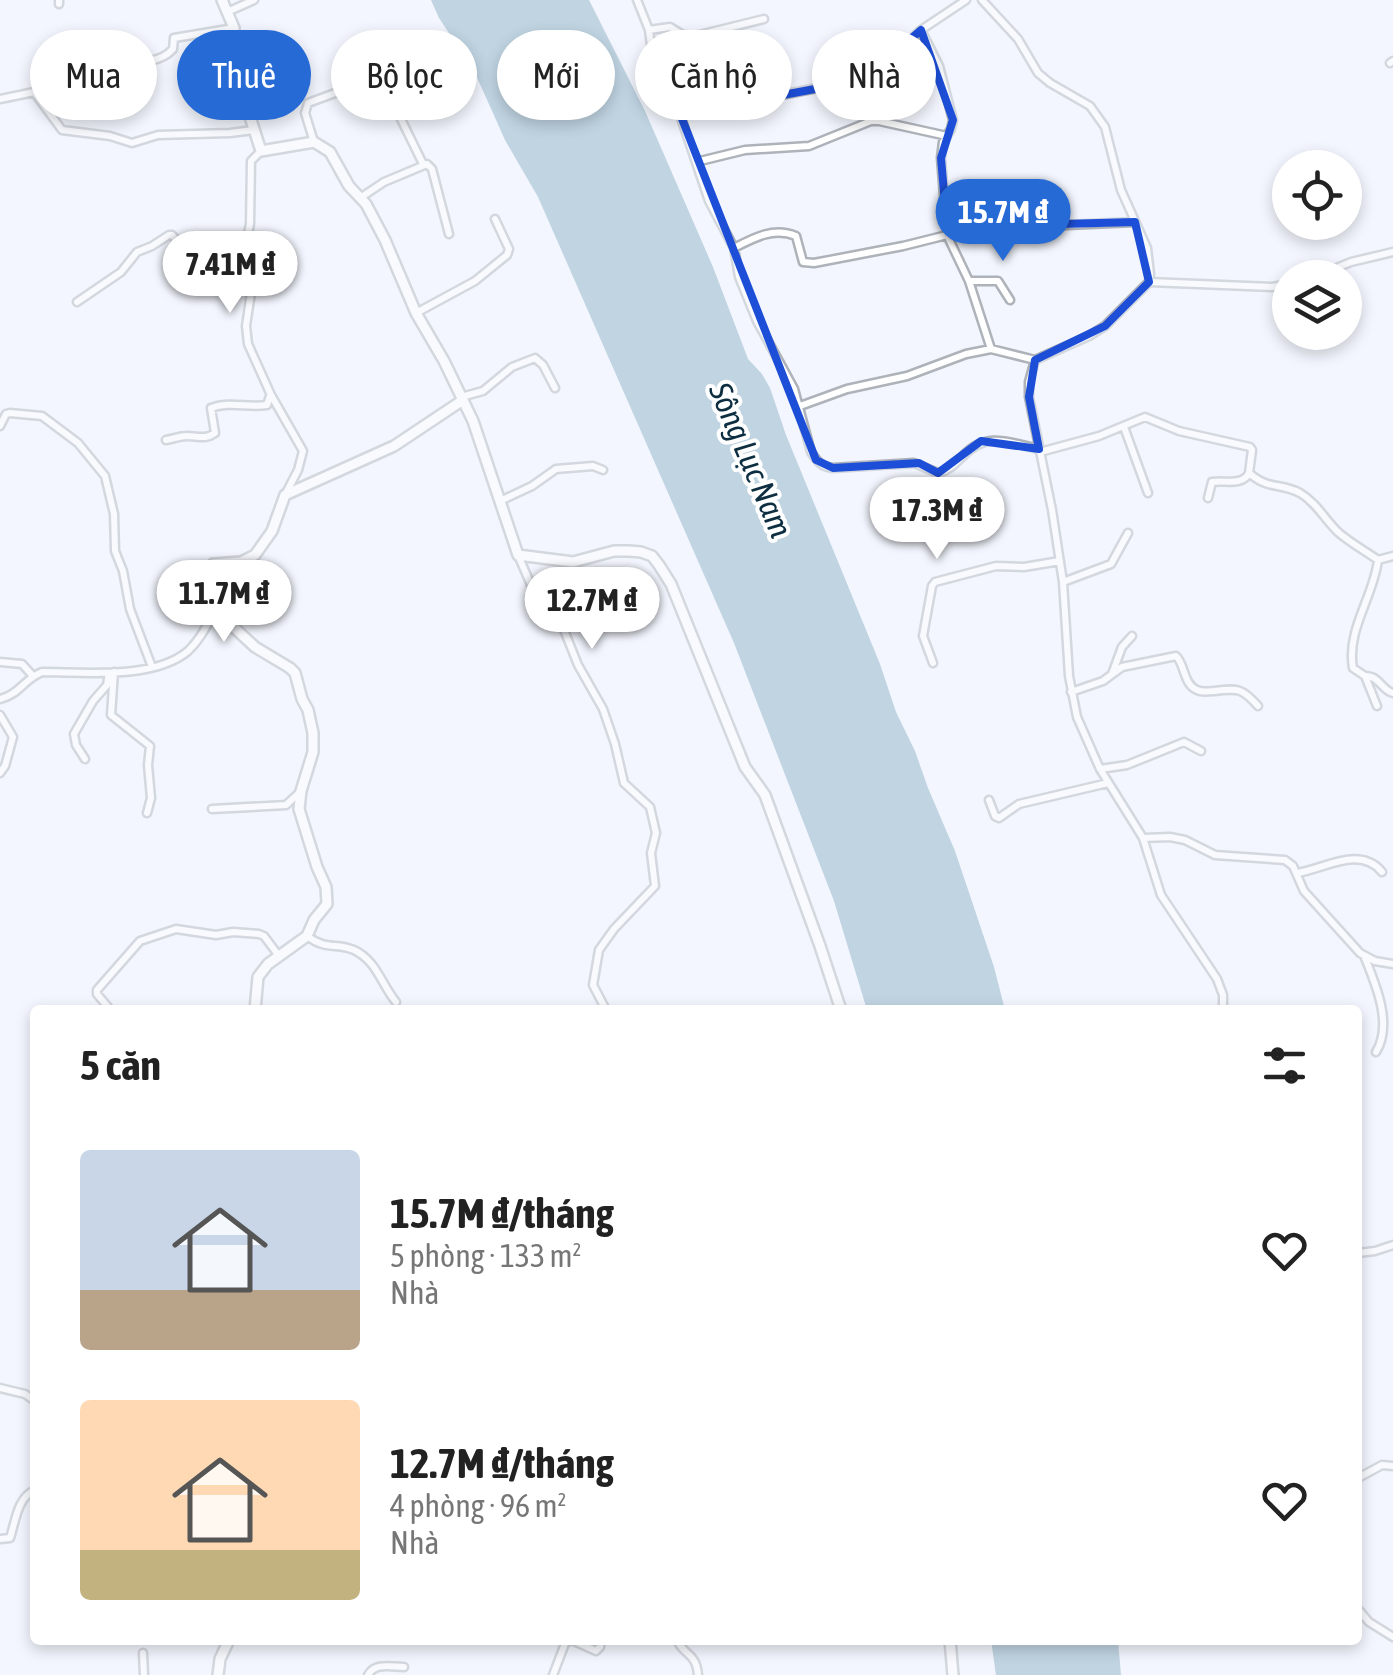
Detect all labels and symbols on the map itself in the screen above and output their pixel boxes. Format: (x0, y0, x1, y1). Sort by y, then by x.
pin: 15.7M ₫ (911, 179, 1095, 264)
pin: 7.41M ₫ (138, 231, 322, 316)
water label: Sông Lục Nam (701, 376, 800, 543)
pin: 17.3M ₫ (845, 477, 1029, 562)
pin: 11.7M ₫ (132, 560, 316, 645)
pin: 12.7M ₫ (500, 567, 684, 652)

